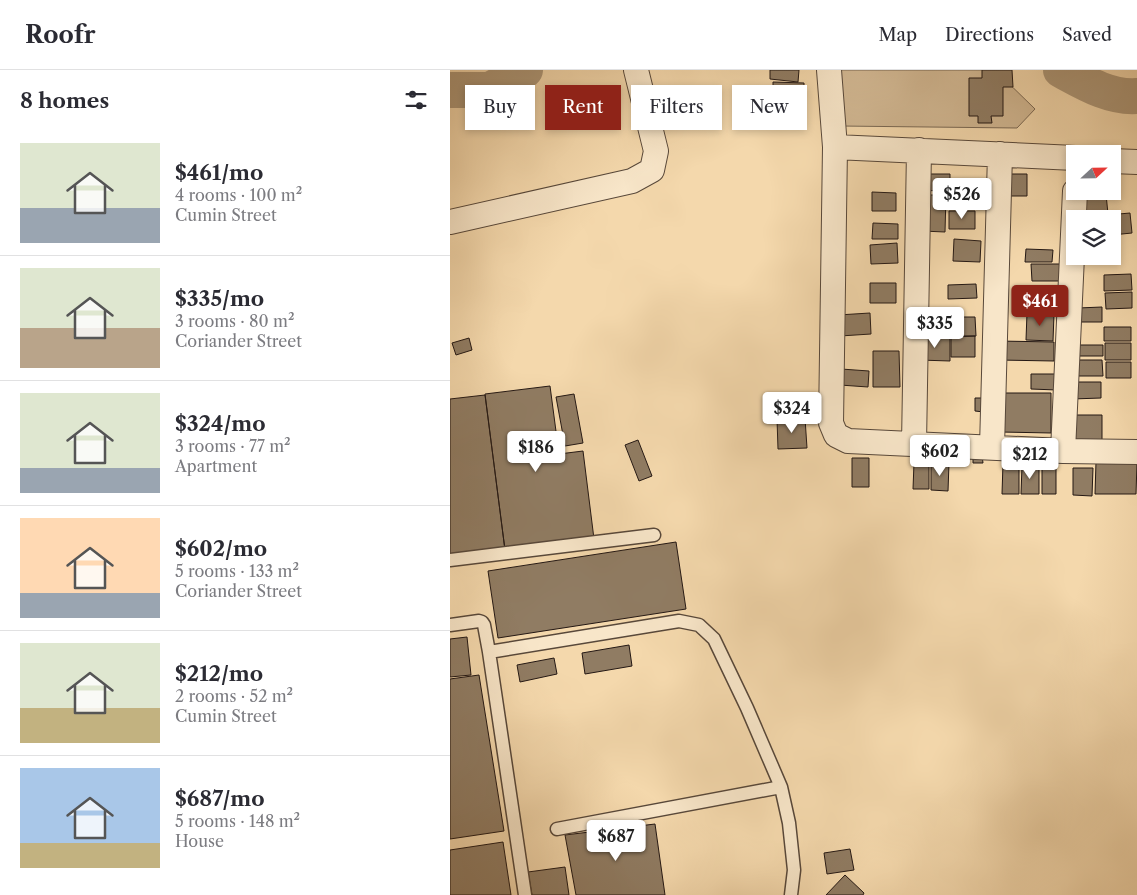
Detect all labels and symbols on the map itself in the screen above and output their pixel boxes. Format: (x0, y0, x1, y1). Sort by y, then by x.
north arrow (1066, 145, 1121, 200)
pin: $526 (932, 178, 992, 220)
pin: $461 (1010, 284, 1070, 327)
pin: $335 (905, 306, 965, 349)
pin: $324 (762, 392, 822, 434)
pin: $186 (506, 430, 566, 473)
pin: $602 (910, 434, 970, 477)
pin: $212 (1000, 438, 1060, 480)
pin: $687 (586, 820, 646, 862)

